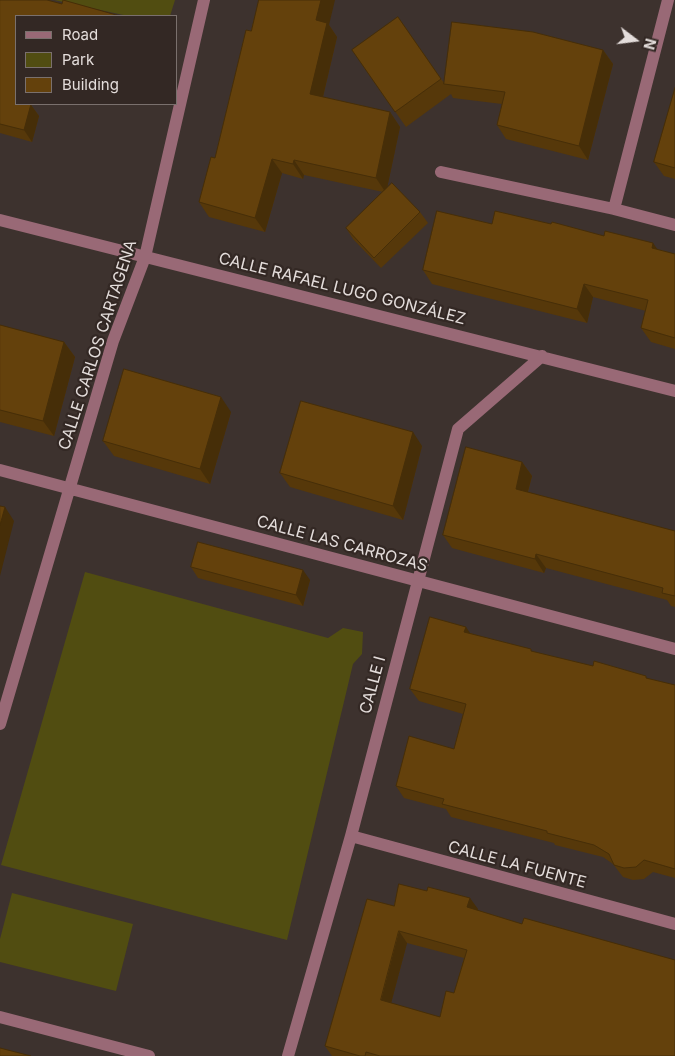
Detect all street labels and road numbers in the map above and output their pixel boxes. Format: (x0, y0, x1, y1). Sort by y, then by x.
street label: CALLE CARLOS CARTAGENA (55, 238, 141, 452)
street label: CALLE RAFAEL LUGO GONZÁLEZ (217, 249, 467, 329)
street label: CALLE LAS CARROZAS (254, 512, 430, 576)
street label: CALLE I (356, 654, 390, 716)
street label: CALLE LA FUENTE (446, 837, 588, 893)

